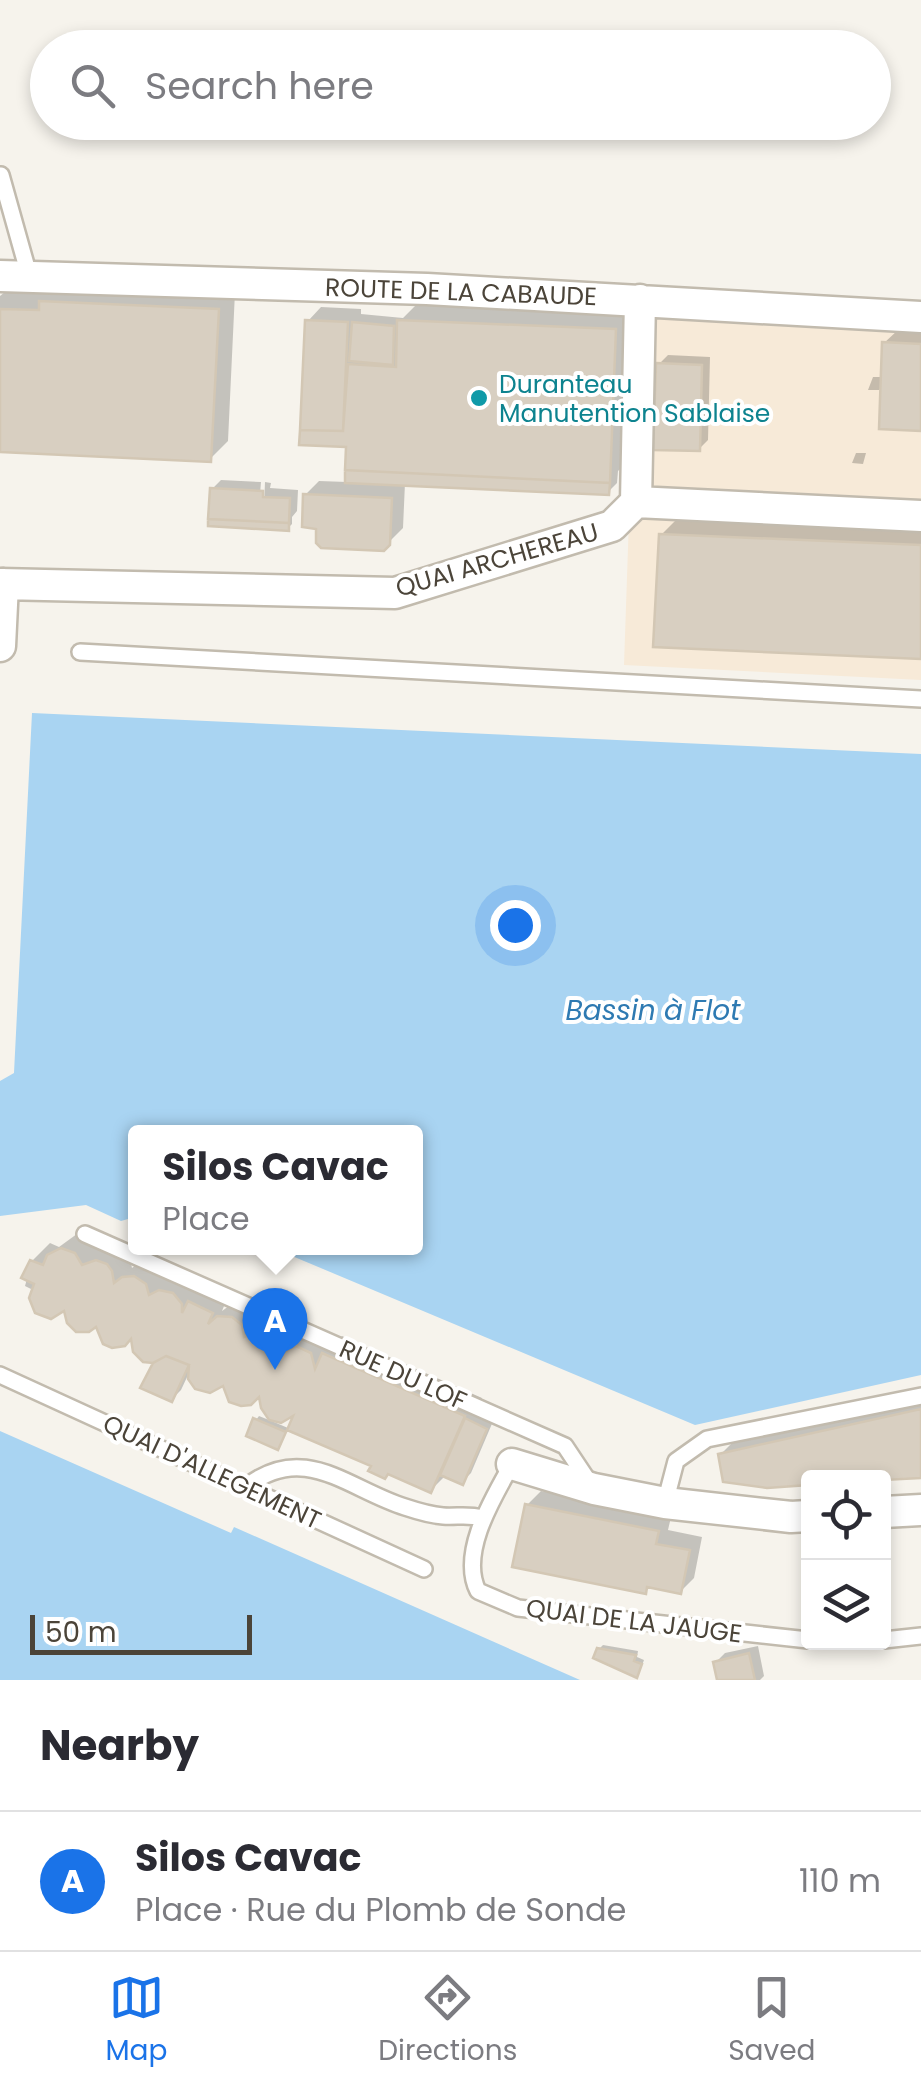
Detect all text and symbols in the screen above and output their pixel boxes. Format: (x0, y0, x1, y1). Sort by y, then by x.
search box (30, 30, 891, 140)
icon: search (65, 58, 120, 113)
text: Search here (145, 59, 374, 112)
street label: ROUTE DE LA CABAUDE (324, 270, 598, 314)
place label: Duranteau Manutention Sablaise (499, 367, 770, 431)
marker: Duranteau Manutention Sablaise (468, 387, 490, 409)
street label: QUAI ARCHEREAU (391, 514, 603, 606)
your location (490, 900, 541, 951)
water label: Bassin à Flot (566, 991, 741, 1030)
popup (128, 1125, 423, 1255)
text: Silos Cavac (162, 1140, 389, 1193)
text: Place (162, 1196, 249, 1241)
pin: A (242, 1288, 308, 1370)
street label: RUE DU LOF (334, 1331, 472, 1419)
street label: QUAI D'ALLEGEMENT (97, 1406, 327, 1538)
map controls (801, 1470, 891, 1650)
button: locate (801, 1470, 891, 1560)
button: layers (801, 1560, 891, 1650)
street label: QUAI DE LA JAUGE (524, 1590, 744, 1652)
scale bar (30, 1610, 252, 1654)
text: 50 m (45, 1613, 116, 1652)
text: Nearby (40, 1716, 199, 1775)
text: Silos Cavac (135, 1831, 362, 1884)
text: A (61, 1858, 84, 1903)
text: 110 m (799, 1858, 881, 1903)
text: Place · Rue du Plomb de Sonde (135, 1887, 626, 1932)
tab: Map (105, 1970, 167, 2072)
tab: Directions (378, 1970, 517, 2072)
tab: Saved (728, 1970, 816, 2072)

